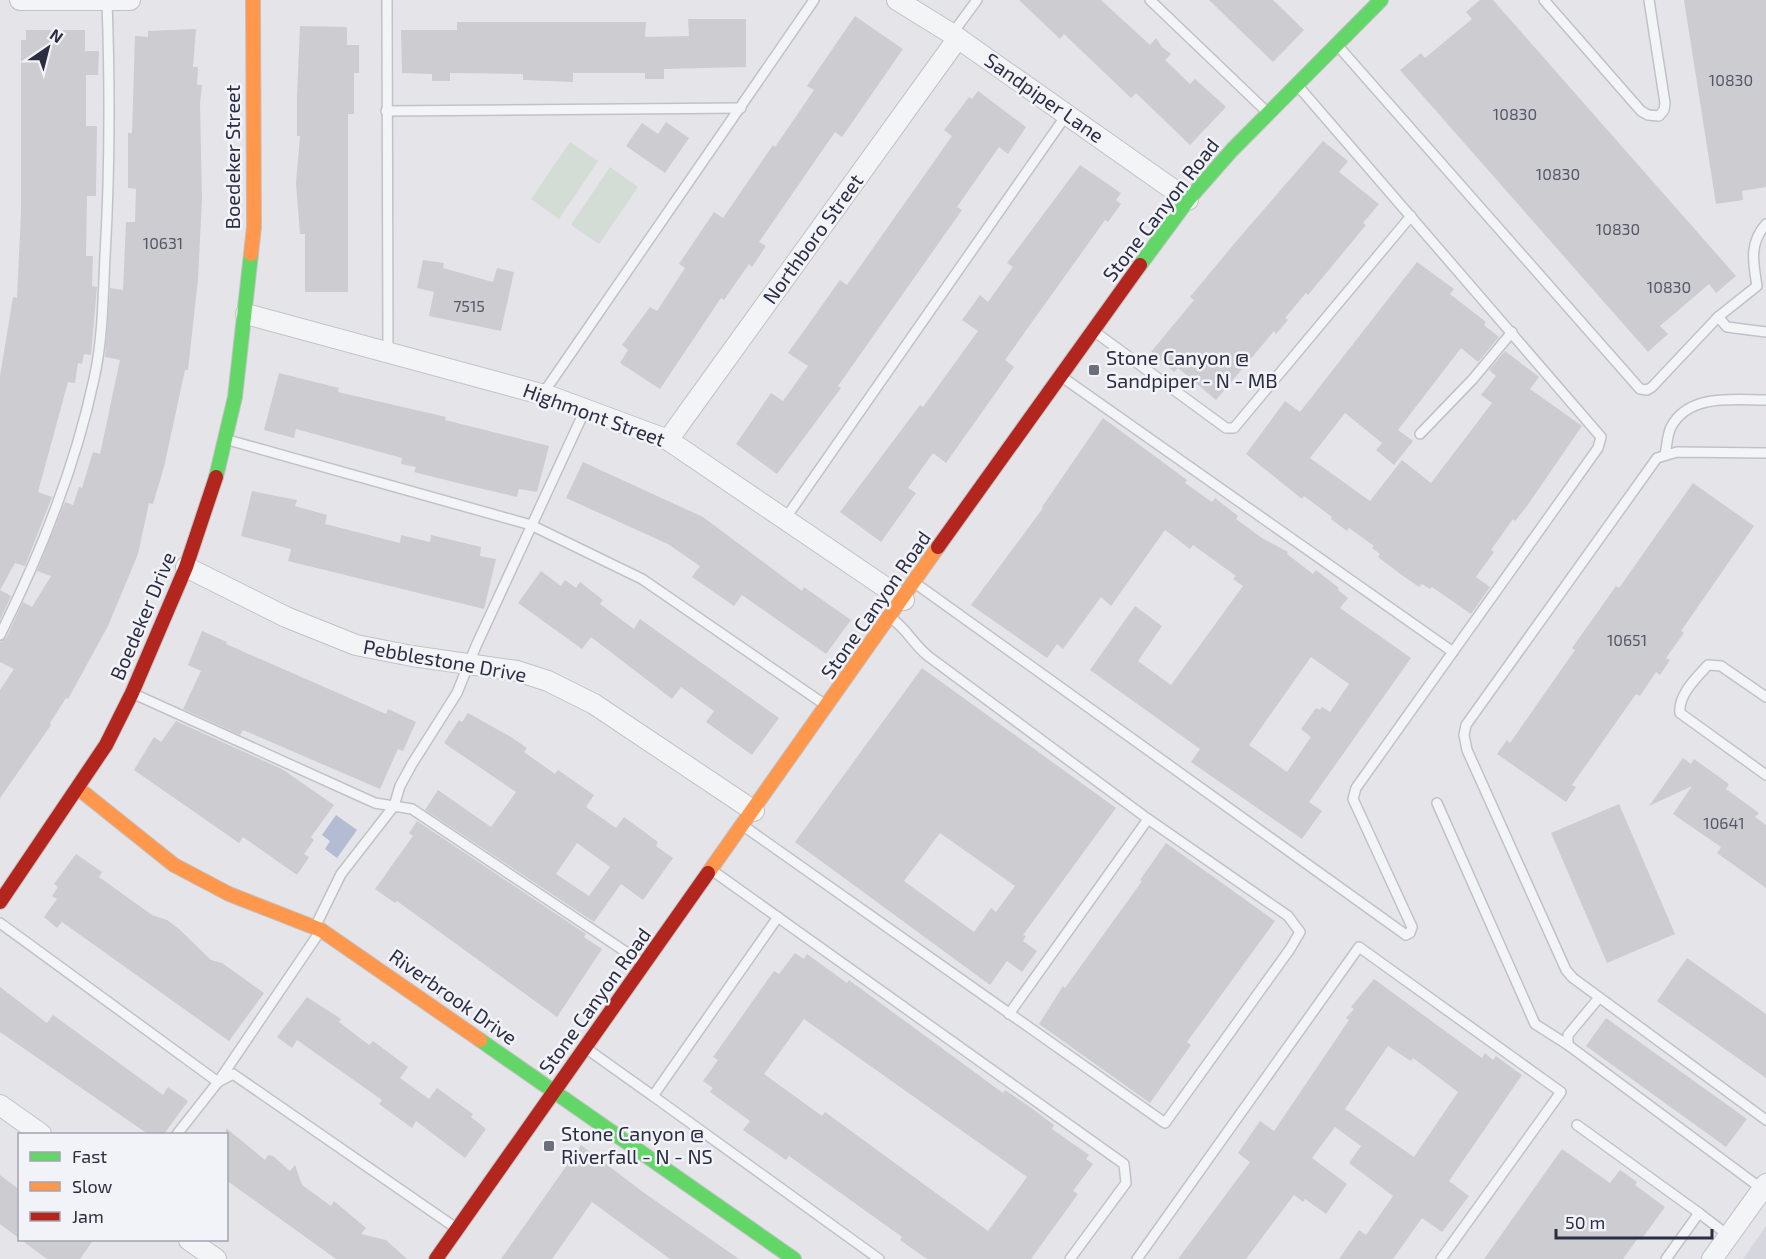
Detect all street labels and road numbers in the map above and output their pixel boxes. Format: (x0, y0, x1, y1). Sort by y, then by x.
street label: Sandpiper Lane (980, 47, 1109, 147)
street label: Boedeker Street (220, 84, 244, 229)
street label: Stone Canyon Road (1097, 133, 1224, 286)
street label: Northboro Street (757, 168, 868, 308)
street label: Highmont Street (520, 377, 669, 451)
street label: Stone Canyon Road (815, 526, 935, 683)
street label: Boedeker Drive (104, 548, 180, 683)
street label: Pebblestone Drive (362, 634, 529, 686)
street label: Stone Canyon Road (533, 923, 655, 1078)
street label: Riverbrook Drive (385, 943, 522, 1049)

